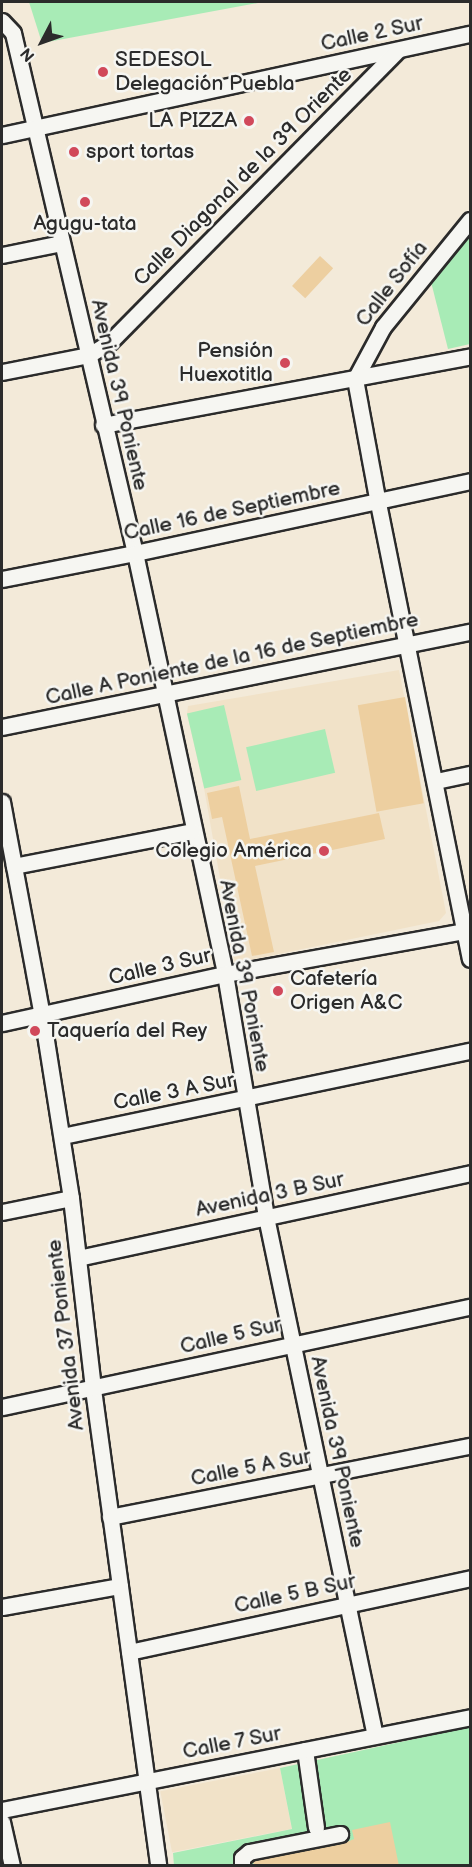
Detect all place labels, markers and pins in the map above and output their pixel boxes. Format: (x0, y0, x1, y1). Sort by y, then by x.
place label: SEDESOL Delegación Puebla (115, 47, 295, 97)
marker: SEDESOL Delegación Puebla (96, 65, 110, 79)
place label: LA PIZZA (148, 108, 237, 134)
marker: LA PIZZA (242, 114, 256, 128)
place label: sport tortas (86, 139, 194, 165)
marker: sport tortas (67, 145, 81, 159)
marker: Agugu-tata (78, 195, 92, 209)
place label: Agugu-tata (33, 211, 137, 237)
place label: Pensión Huexotitla (179, 338, 273, 388)
marker: Pensión Huexotitla (278, 356, 292, 370)
place label: Colegio América (155, 838, 312, 864)
marker: Colegio América (317, 844, 331, 858)
place label: Cafetería Origen A&C (290, 966, 402, 1016)
marker: Cafetería Origen A&C (271, 984, 285, 998)
place label: Taquería del Rey (47, 1018, 207, 1044)
marker: Taquería del Rey (28, 1024, 42, 1038)

